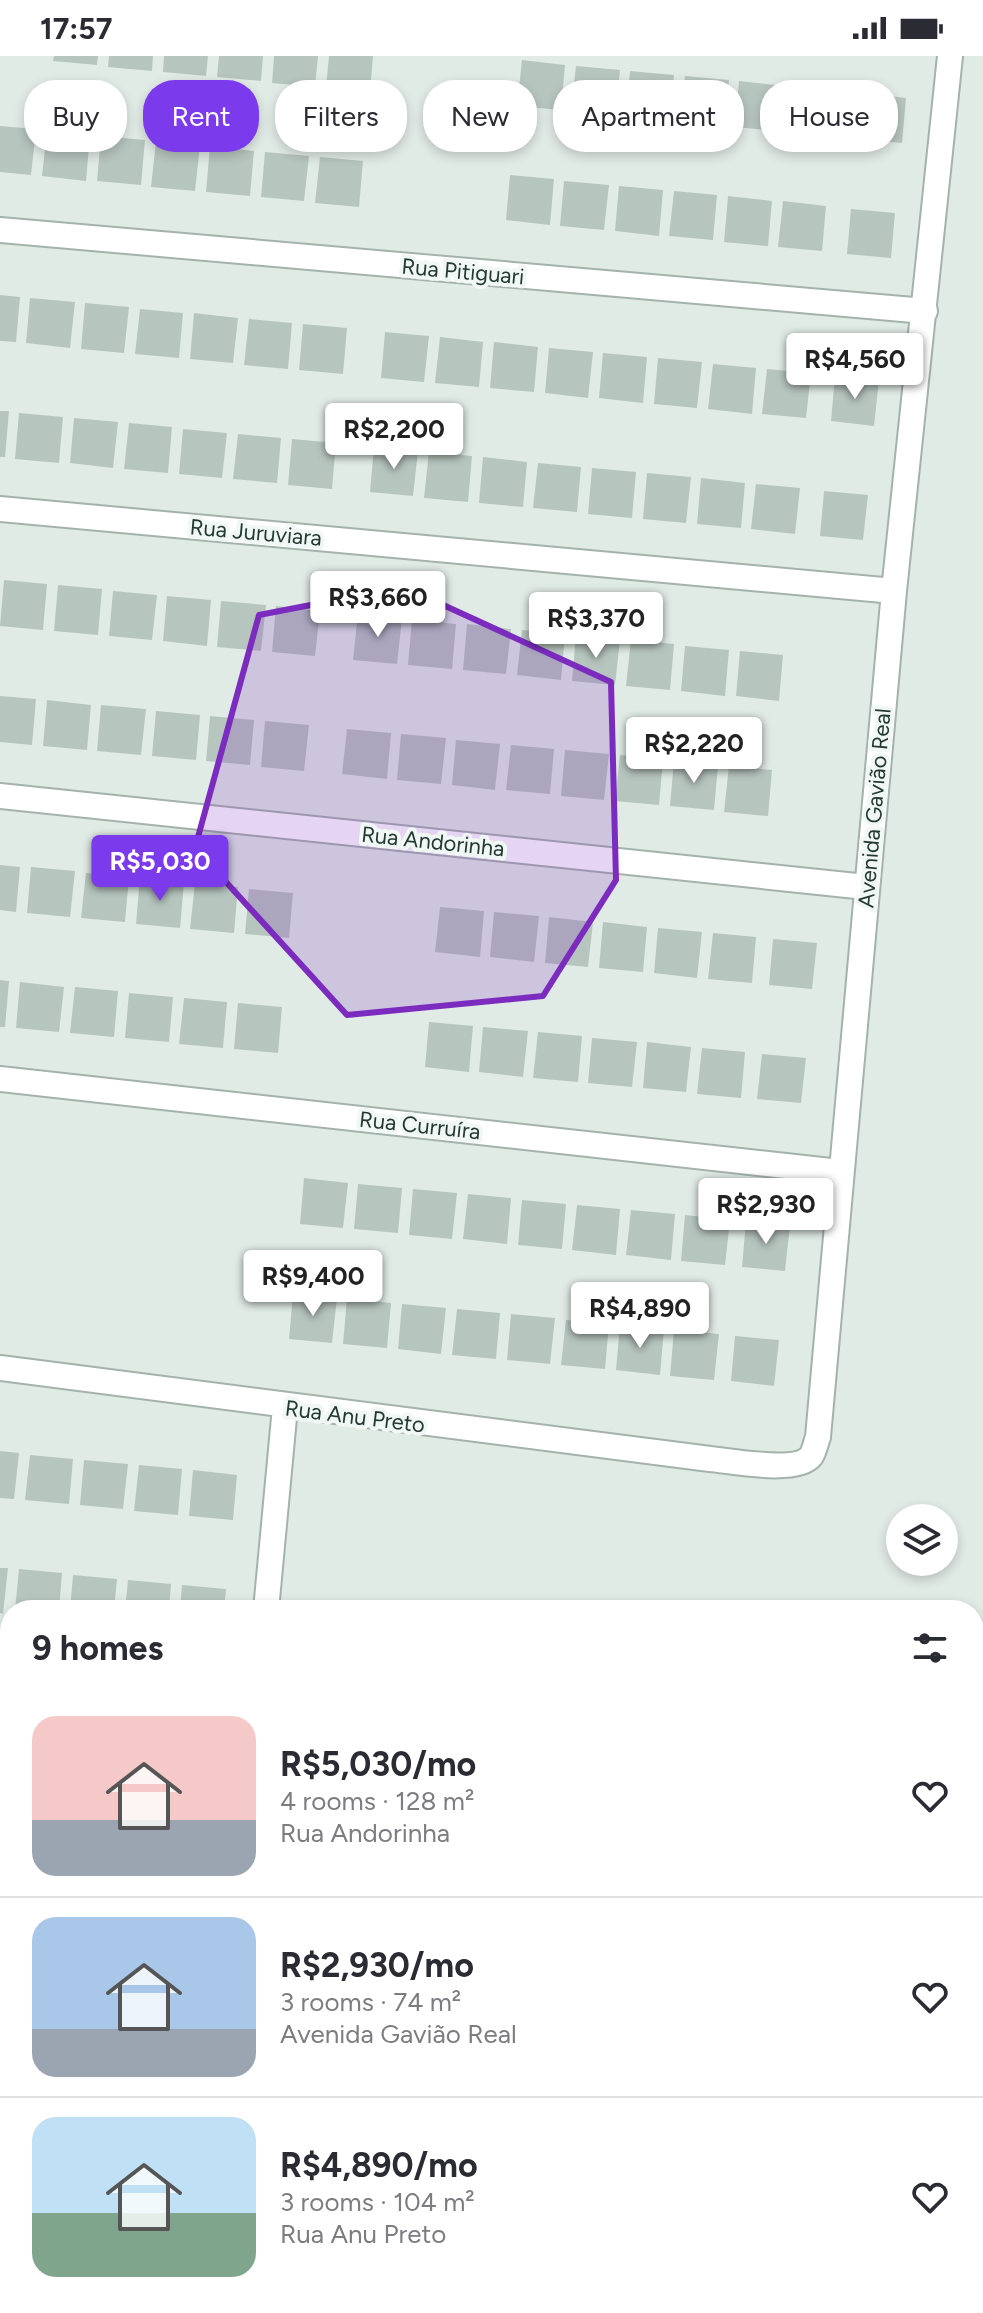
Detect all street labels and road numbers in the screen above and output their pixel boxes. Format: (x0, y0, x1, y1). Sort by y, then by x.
street label: Rua Pitiguari (401, 253, 525, 290)
street label: Rua Juruviara (189, 513, 323, 552)
street label: Avenida Gavião Real (852, 707, 897, 909)
street label: Rua Andorinha (360, 821, 506, 862)
street label: Rua Curruíra (358, 1106, 482, 1145)
street label: Rua Anu Preto (283, 1395, 426, 1438)

